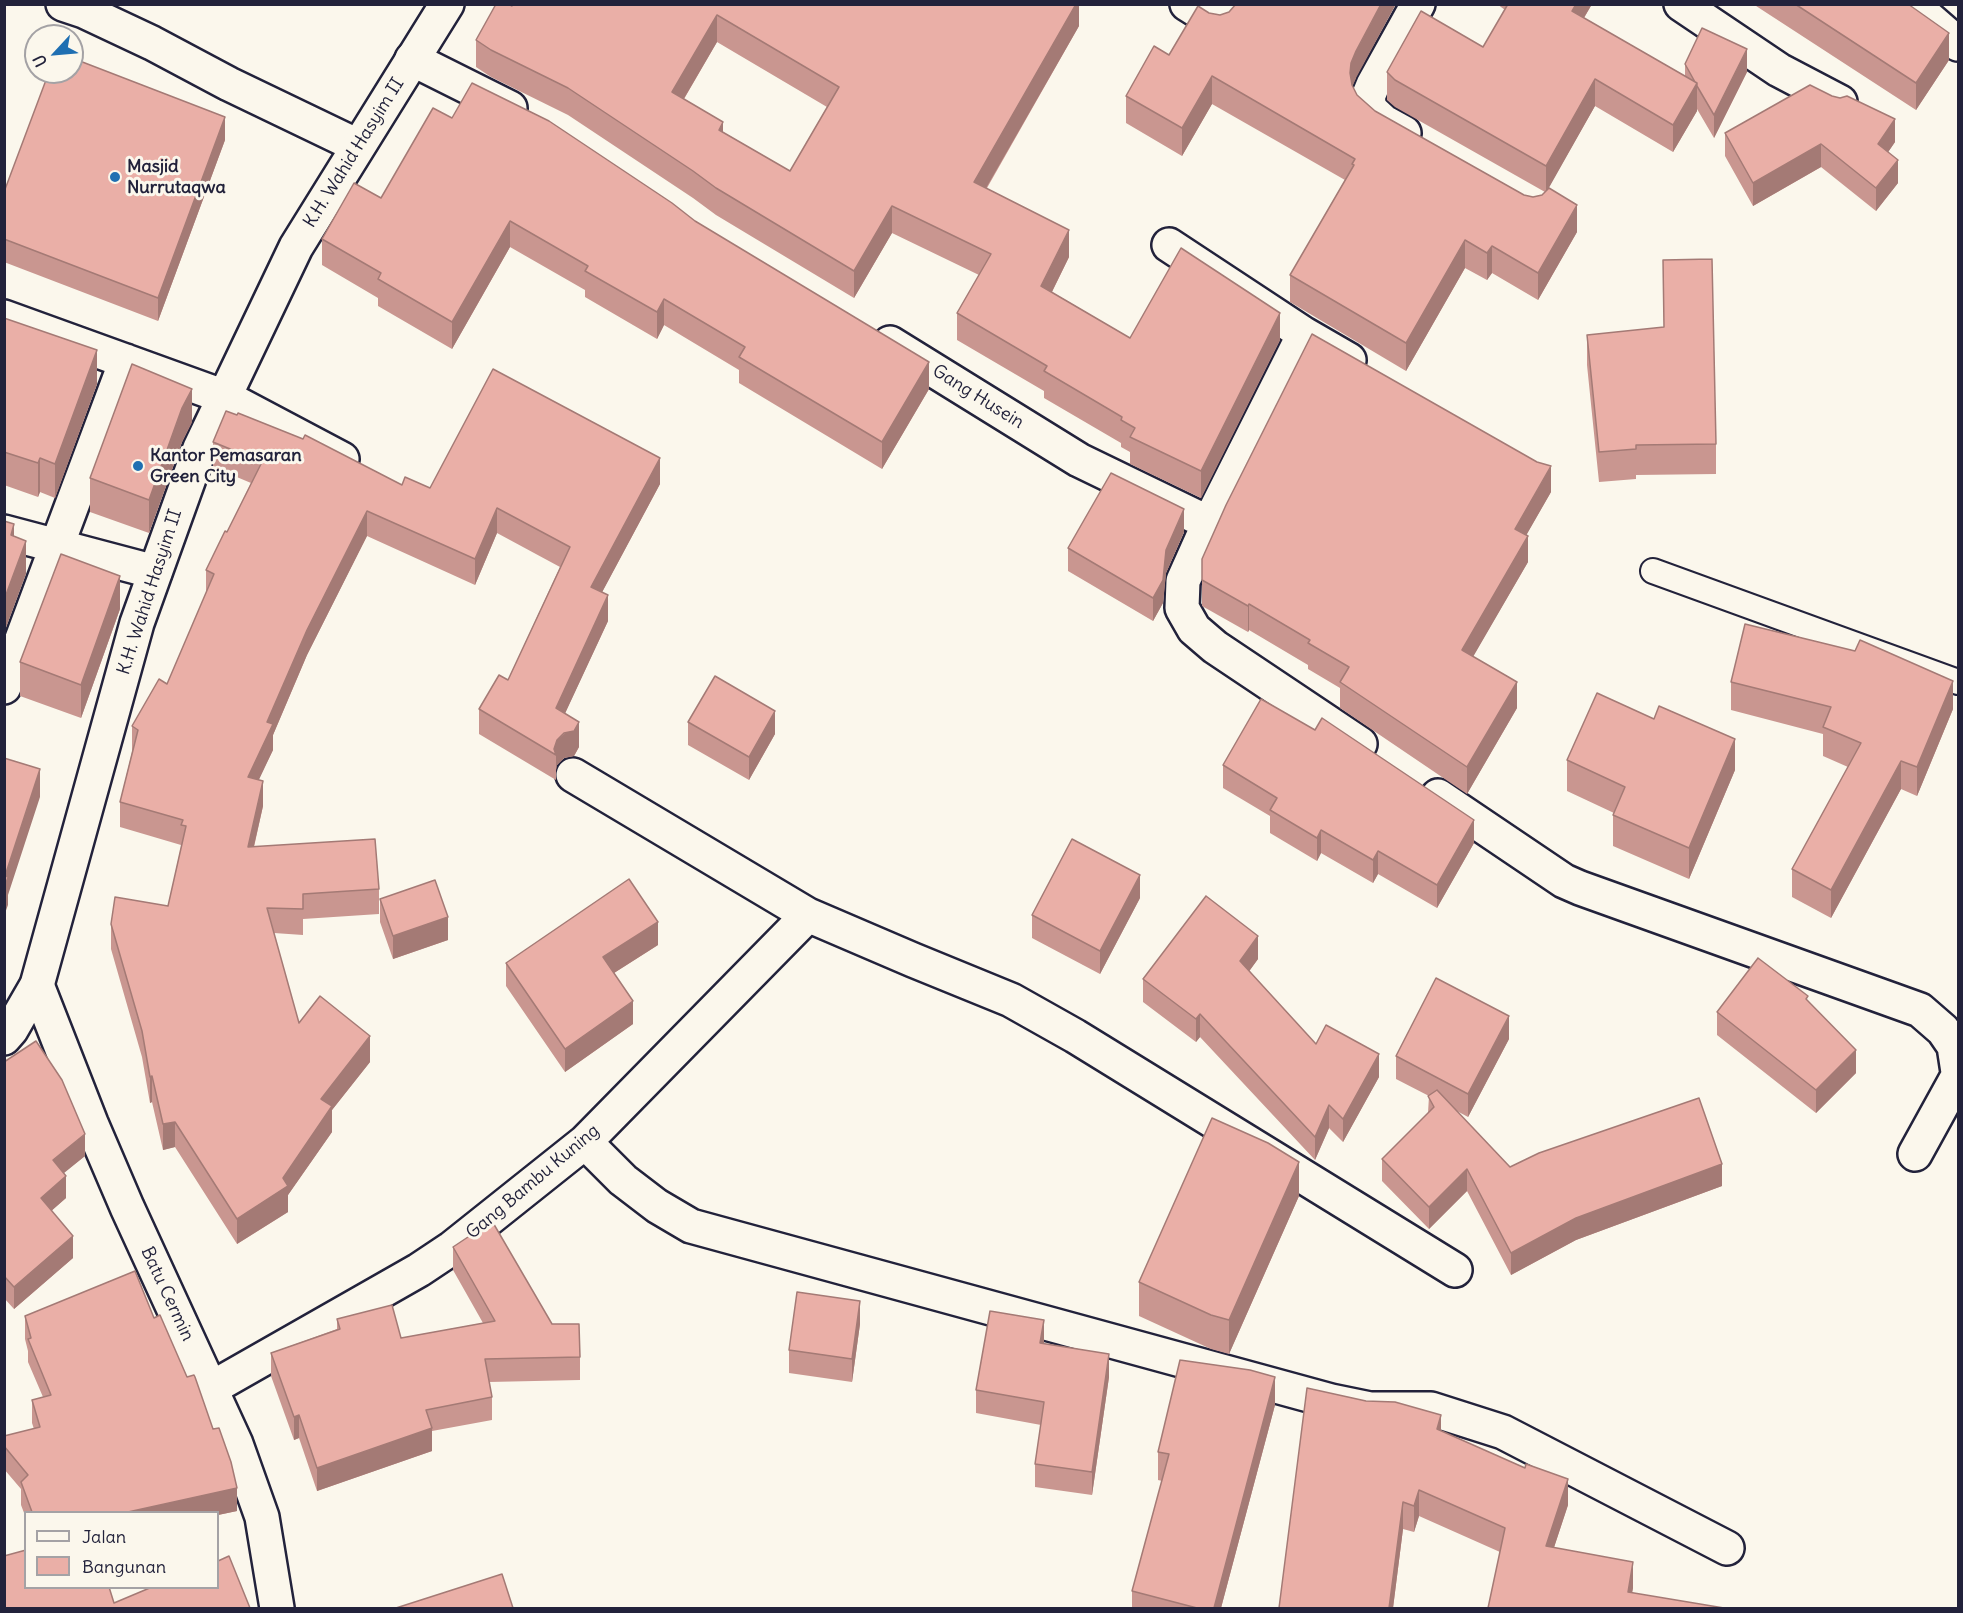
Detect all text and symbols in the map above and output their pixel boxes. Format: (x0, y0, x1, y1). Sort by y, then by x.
north arrow (24, 24, 84, 84)
text: U (28, 52, 51, 70)
street label: K.H. Wahid Hasyim II (299, 74, 409, 232)
place label: Masjid Nurrutaqwa (127, 156, 226, 198)
marker: Masjid Nurrutaqwa (108, 170, 122, 184)
street label: Gang Husein (928, 360, 1028, 434)
place label: Kantor Pemasaran Green City (150, 445, 302, 488)
marker: Kantor Pemasaran Green City (131, 459, 145, 473)
street label: K.H. Wahid Hasyim II (113, 507, 187, 677)
street label: Gang Bambu Kuning (462, 1120, 604, 1244)
street label: Batu Cermin (136, 1243, 198, 1345)
legend (24, 1511, 219, 1589)
text: Jalan (82, 1525, 126, 1548)
text: Bangunan (82, 1555, 166, 1578)

